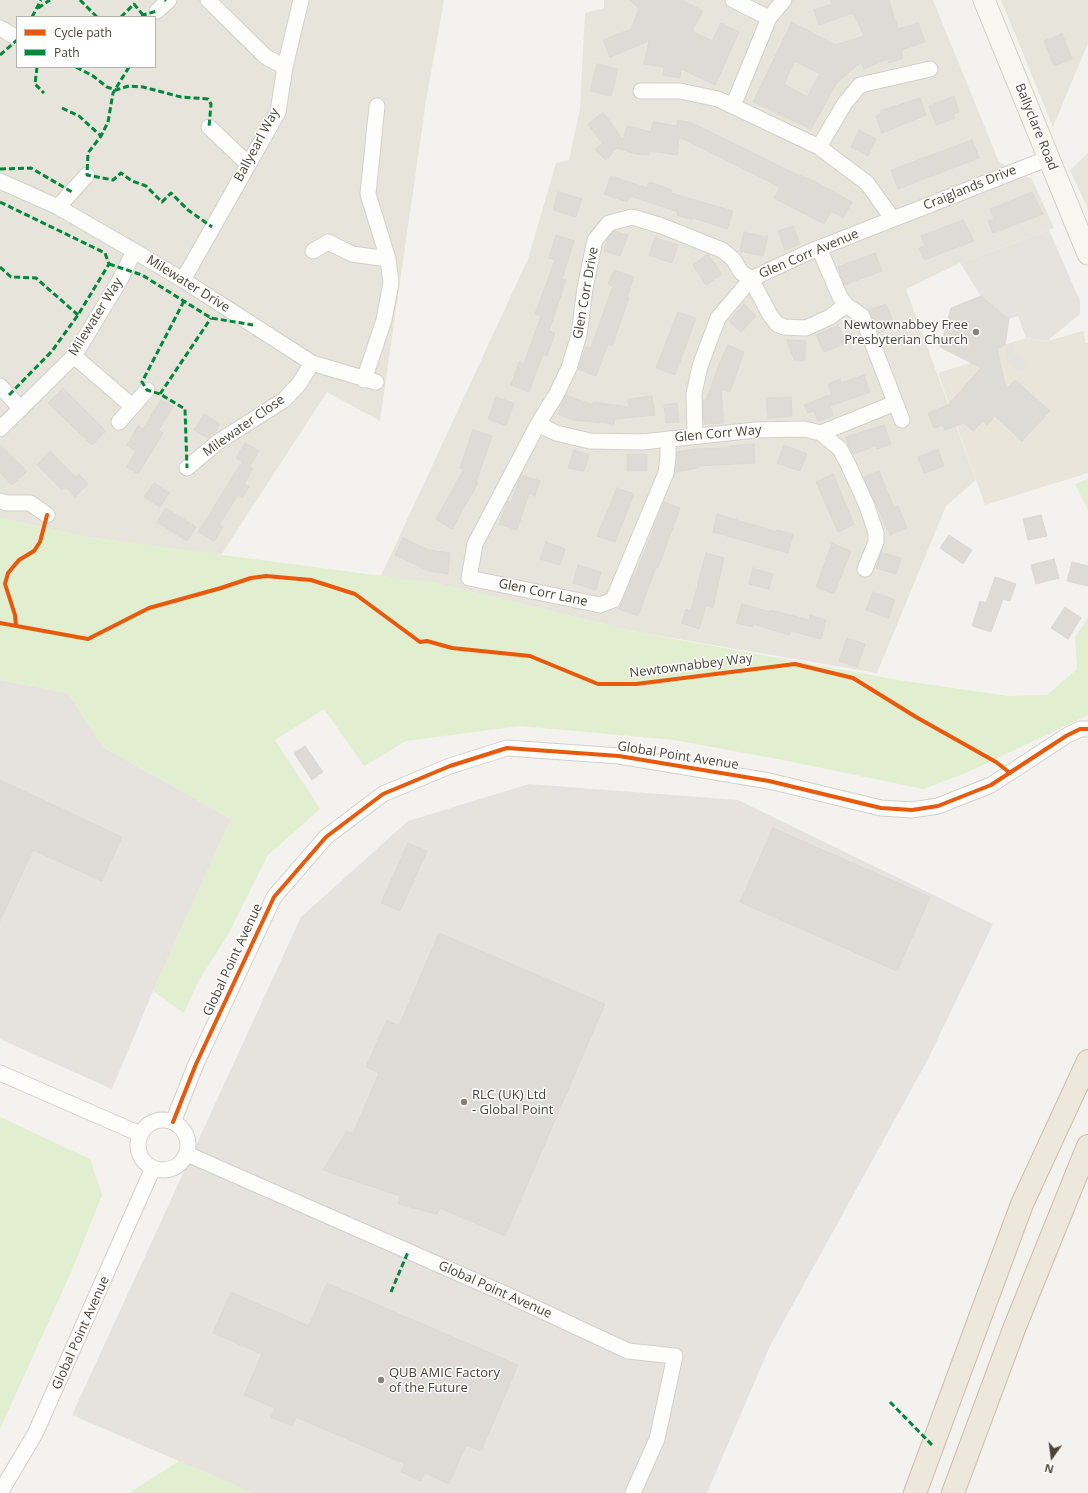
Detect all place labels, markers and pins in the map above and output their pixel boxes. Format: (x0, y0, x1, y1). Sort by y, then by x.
place label: Newtownabbey Free Presbyterian Church (843, 317, 968, 348)
marker: Newtownabbey Free Presbyterian Church (971, 327, 981, 337)
place label: RLC (UK) Ltd - Global Point (472, 1087, 553, 1118)
marker: RLC (UK) Ltd - Global Point (459, 1097, 469, 1107)
place label: QUB AMIC Factory of the Future (389, 1365, 500, 1396)
marker: QUB AMIC Factory of the Future (376, 1375, 386, 1385)

